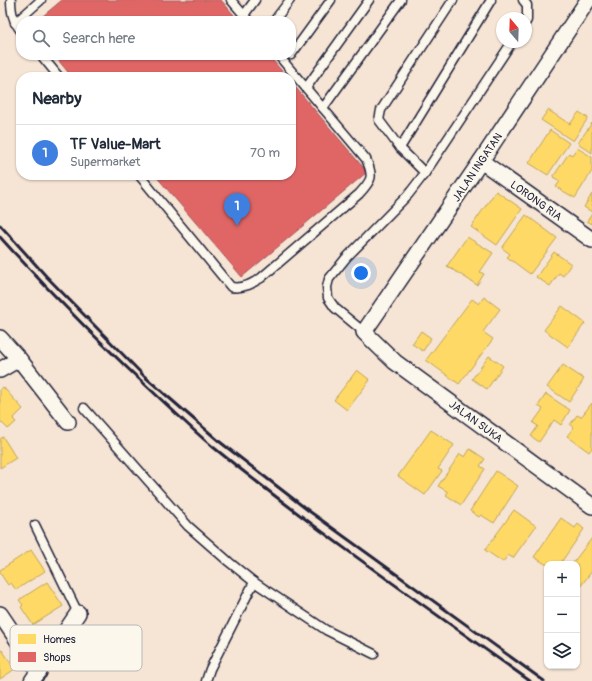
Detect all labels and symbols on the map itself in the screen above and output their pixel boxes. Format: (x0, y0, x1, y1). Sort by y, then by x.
north arrow (496, 12, 532, 48)
street label: JALAN INGATAN (450, 130, 505, 204)
street label: LORONG RIA (508, 178, 564, 224)
pin: 1 (224, 193, 250, 226)
your location (351, 263, 371, 283)
street label: JALAN SUKA (446, 398, 505, 445)
legend (10, 625, 142, 671)
text: Homes (43, 633, 76, 646)
text: Shops (43, 651, 71, 664)

